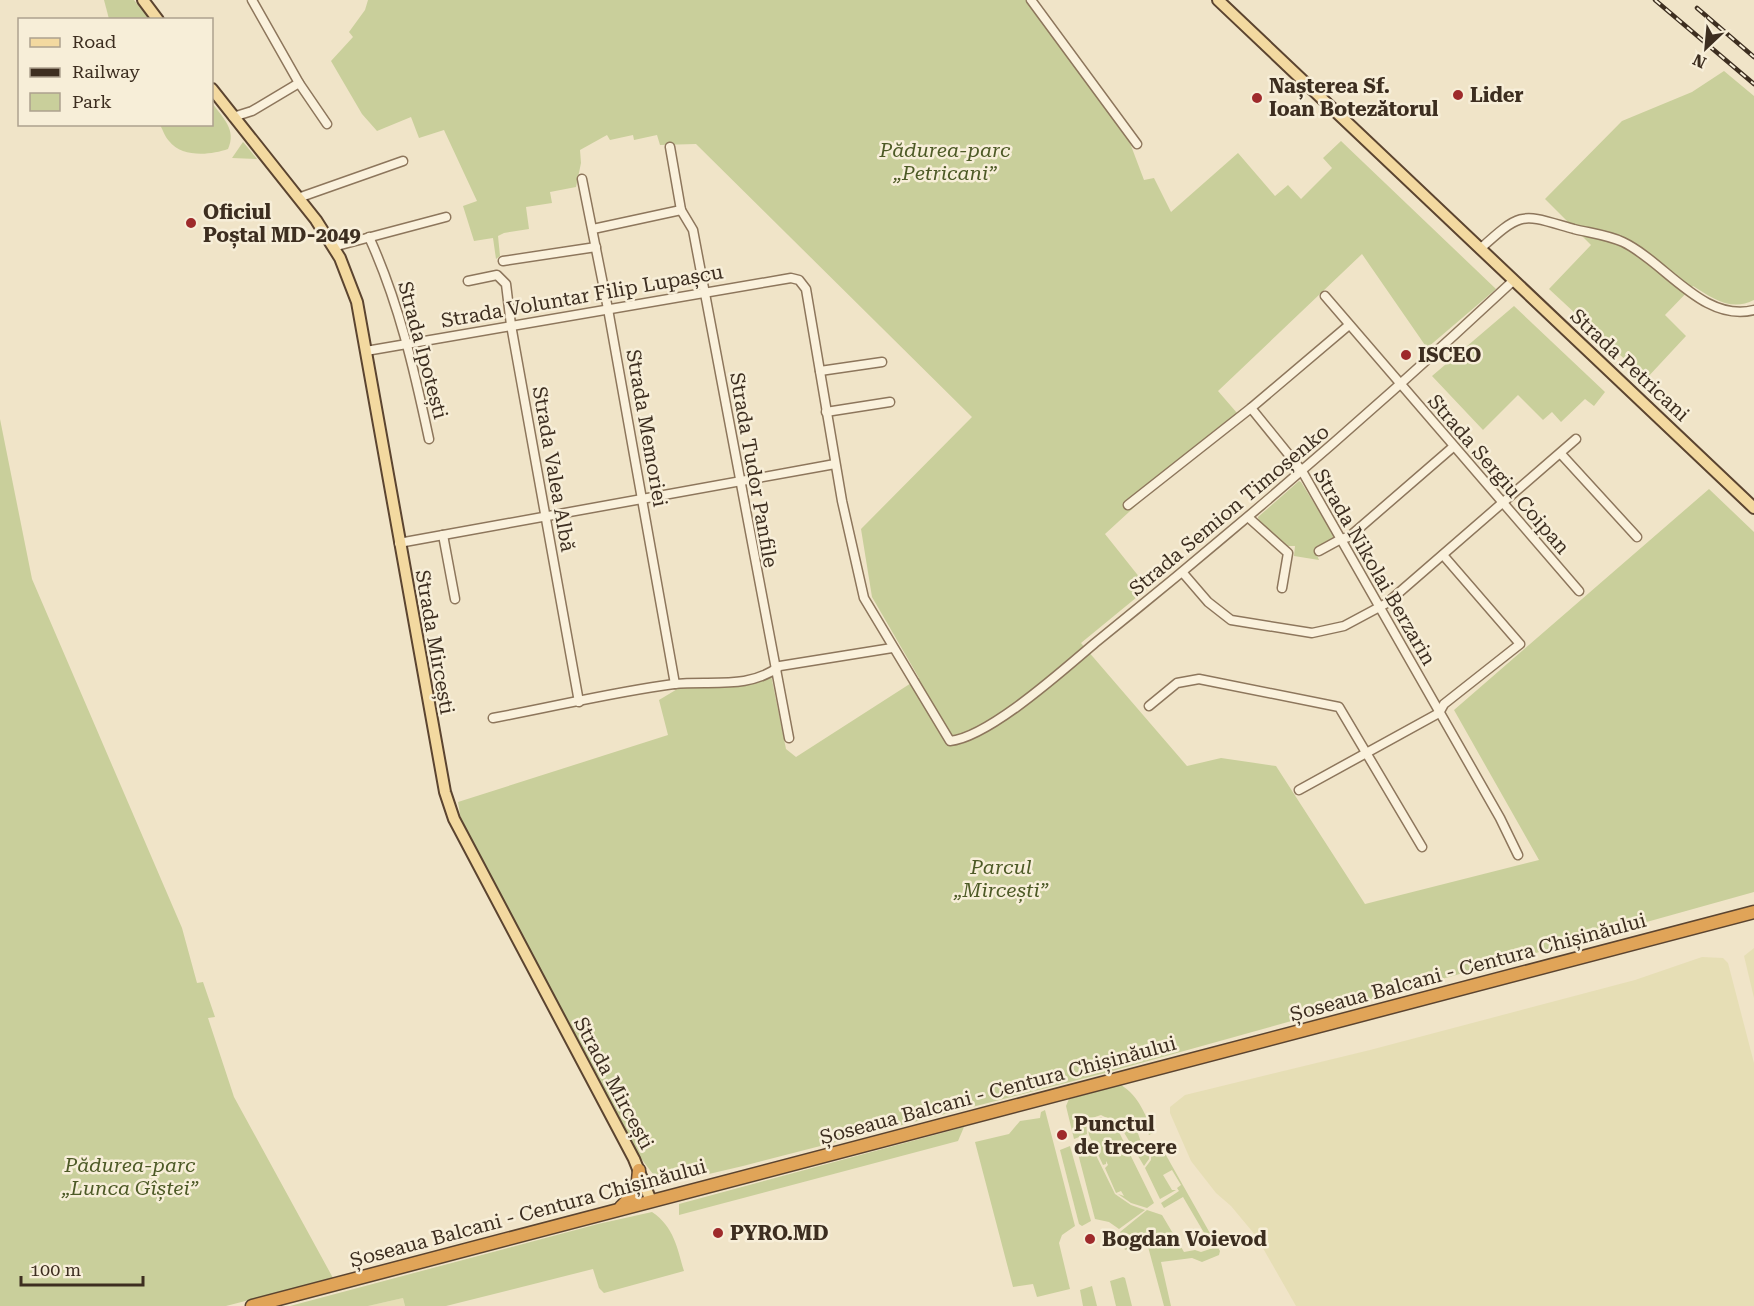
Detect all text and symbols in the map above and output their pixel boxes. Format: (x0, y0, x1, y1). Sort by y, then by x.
legend (18, 18, 213, 126)
north arrow (1676, 18, 1736, 78)
text: Road (72, 31, 117, 52)
text: N (1690, 50, 1709, 72)
text: Railway (72, 61, 140, 82)
place label: Nașterea Sf. Ioan Botezătorul (1269, 74, 1439, 121)
place label: Lider (1470, 83, 1524, 107)
marker: Lider (1451, 88, 1465, 102)
text: Park (72, 91, 112, 112)
marker: Nașterea Sf. Ioan Botezătorul (1250, 91, 1264, 105)
park label: Pădurea-parc „Petricani” (879, 138, 1011, 185)
place label: Oficiul Poștal MD-2049 (203, 200, 361, 249)
marker: Oficiul Poștal MD-2049 (184, 216, 198, 230)
street label: Strada Voluntar Filip Lupașcu (439, 259, 726, 335)
street label: Strada Ipotești (391, 278, 453, 422)
street label: Strada Petricani (1566, 304, 1694, 426)
place label: ISCEO (1418, 343, 1481, 367)
street label: Strada Memoriei (621, 347, 673, 509)
marker: ISCEO (1399, 348, 1413, 362)
street label: Strada Tudor Panfile (725, 370, 783, 570)
street label: Strada Valea Albă (528, 384, 580, 554)
street label: Strada Sergiu Coipan (1423, 389, 1575, 559)
street label: Strada Semion Timoșenko (1124, 419, 1335, 602)
street label: Strada Nikolai Berzarin (1309, 465, 1441, 670)
street label: Strada Mircești (409, 568, 460, 716)
park label: Parcul „Mircești” (953, 855, 1049, 904)
street label: Șoseaua Balcani - Centura Chișinăului (1287, 908, 1649, 1028)
street label: Strada Mircești (567, 1013, 659, 1154)
street label: Șoseaua Balcani - Centura Chișinăului (817, 1031, 1179, 1151)
place label: Punctul de trecere (1074, 1112, 1177, 1159)
marker: Punctul de trecere (1055, 1128, 1069, 1142)
park label: Pădurea-parc „Lunca Gîștei” (61, 1153, 199, 1202)
street label: Șoseaua Balcani - Centura Chișinăului (347, 1154, 709, 1274)
place label: PYRO.MD (730, 1221, 829, 1245)
marker: PYRO.MD (711, 1226, 725, 1240)
place label: Bogdan Voievod (1102, 1227, 1267, 1251)
marker: Bogdan Voievod (1083, 1232, 1097, 1246)
scale bar (21, 1249, 142, 1287)
text: 100 m (30, 1259, 81, 1280)

